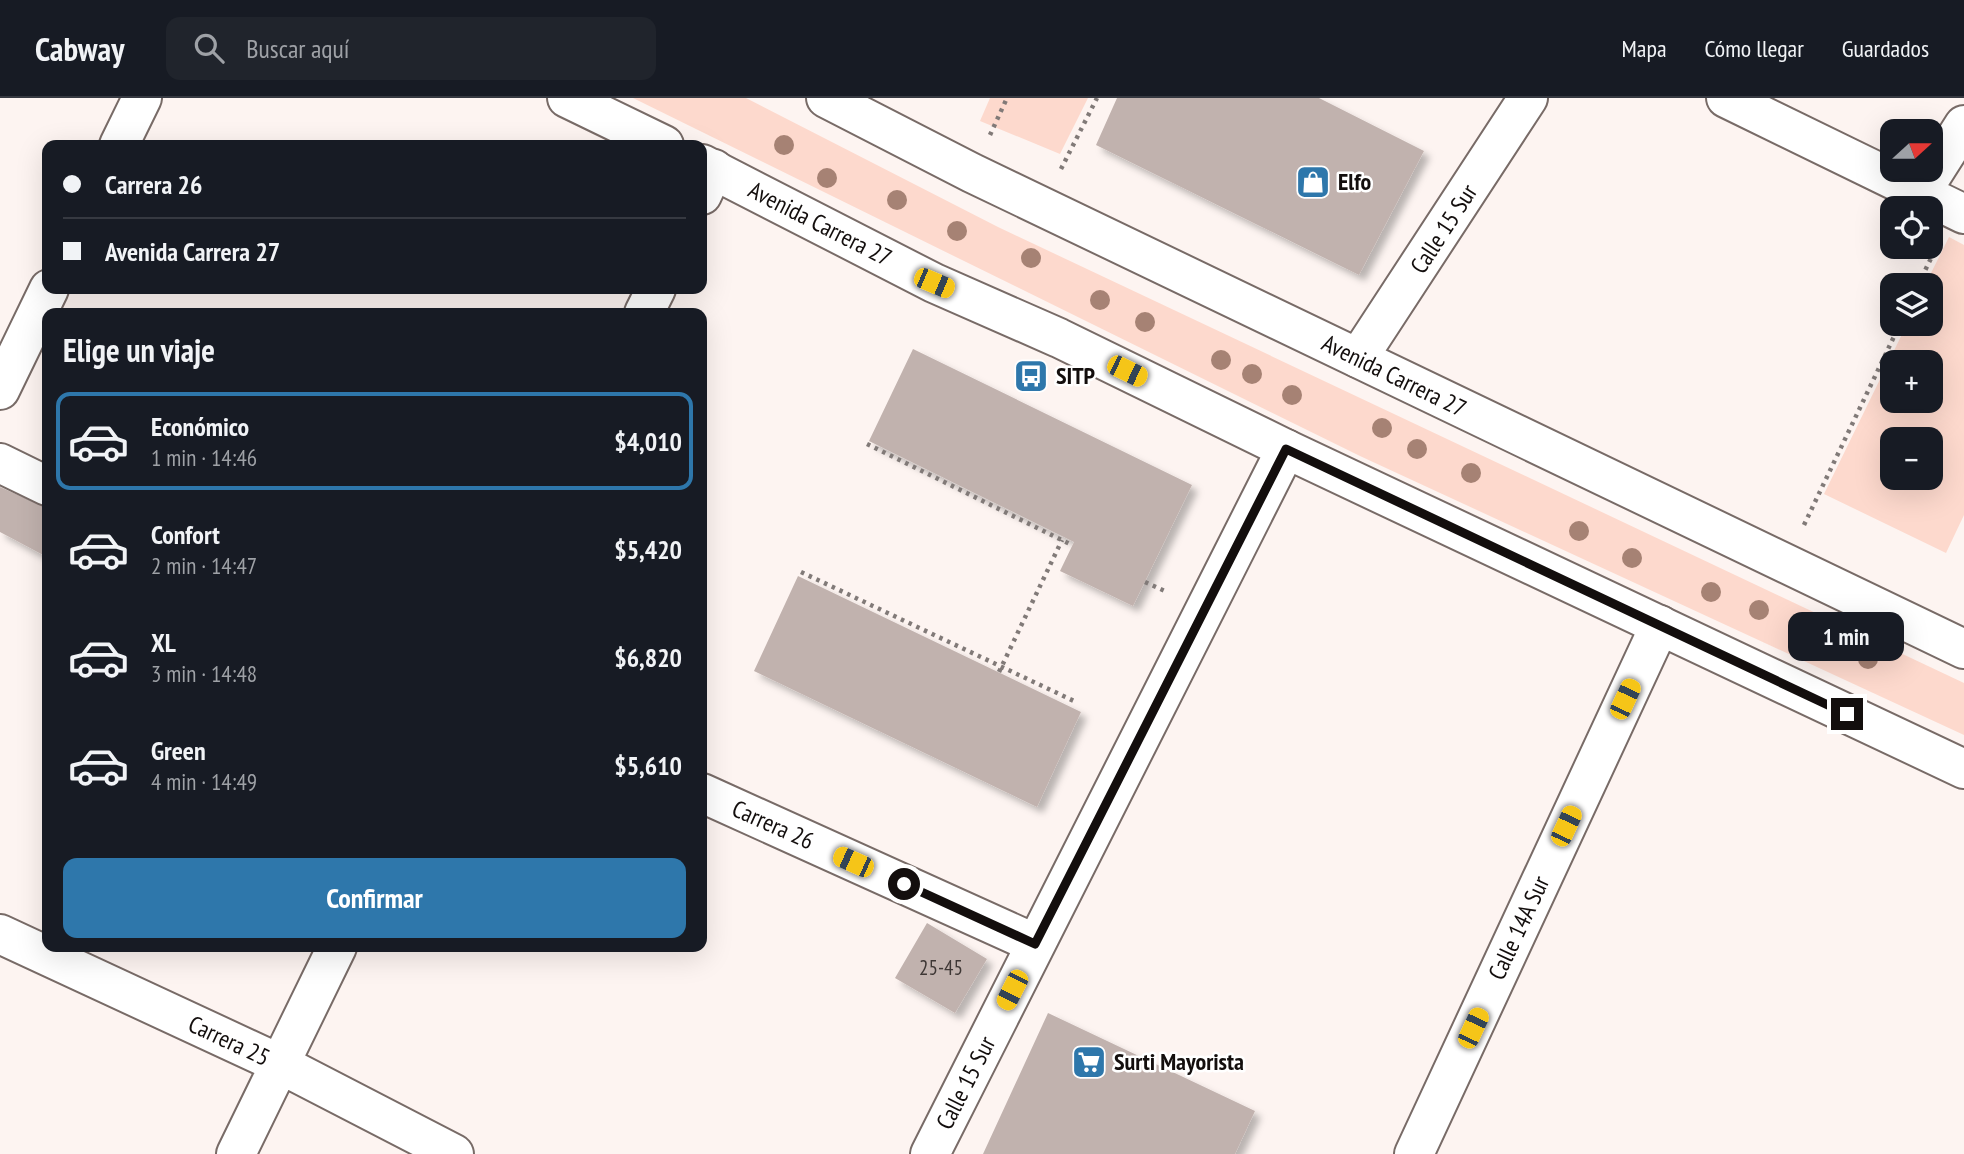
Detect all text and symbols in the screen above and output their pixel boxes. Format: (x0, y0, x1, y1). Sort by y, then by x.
search box (166, 17, 656, 80)
text: Cabway (35, 27, 124, 70)
icon: search (190, 29, 228, 67)
text: Buscar aquí (246, 32, 350, 65)
text: Mapa (1622, 33, 1667, 64)
text: Cómo llegar (1705, 33, 1804, 64)
text: Guardados (1842, 33, 1929, 64)
north arrow (1880, 119, 1942, 182)
map controls (1880, 119, 1943, 490)
shop icon: Elfo (1294, 163, 1332, 201)
place label: Elfo (1338, 166, 1372, 197)
text: Carrera 26 (105, 168, 202, 201)
street label: Avenida Carrera 27 (743, 174, 897, 273)
street label: Calle 15 Sur (1403, 178, 1484, 279)
button: locate (1880, 196, 1943, 259)
text: Avenida Carrera 27 (105, 235, 280, 268)
car (911, 265, 958, 301)
button: layers (1880, 273, 1943, 336)
street label: Avenida Carrera 27 (1317, 327, 1472, 424)
text: Elige un viaje (63, 329, 215, 371)
button: + (1880, 350, 1943, 413)
car (1104, 352, 1151, 390)
bus stop icon: SITP (1012, 357, 1050, 395)
place label: SITP (1056, 360, 1096, 391)
icon: car (67, 410, 130, 473)
text: Económico (151, 410, 249, 443)
text: $4,010 (614, 425, 682, 458)
button: − (1880, 427, 1943, 490)
text: 1 min · 14:46 (151, 443, 257, 472)
icon: car (67, 518, 130, 581)
text: Confort (151, 518, 220, 551)
text: $5,420 (614, 533, 682, 566)
text: 2 min · 14:47 (151, 551, 257, 580)
callout: 1 min (1789, 612, 1905, 662)
text: 1 min (1823, 622, 1869, 651)
icon: car (67, 626, 130, 689)
text: XL (151, 626, 176, 659)
text: $6,820 (614, 641, 682, 674)
text: 3 min · 14:48 (151, 659, 257, 688)
car (1607, 676, 1644, 722)
route end (1831, 698, 1863, 730)
icon: car (67, 734, 130, 797)
text: Green (151, 734, 206, 767)
text: $5,610 (614, 749, 682, 782)
text: 4 min · 14:49 (151, 767, 257, 796)
street label: Carrera 26 (728, 793, 819, 856)
car (1548, 803, 1585, 849)
car (830, 844, 877, 880)
button: Confirmar (63, 858, 686, 938)
route start (888, 868, 920, 900)
street label: Calle 14A Sur (1481, 871, 1556, 985)
house number: 25-45 (919, 954, 963, 981)
car (994, 967, 1031, 1013)
car (1455, 1005, 1492, 1051)
street label: Carrera 25 (184, 1008, 275, 1073)
street label: Calle 15 Sur (929, 1031, 1002, 1135)
supermarket icon: Surti Mayorista (1070, 1043, 1108, 1081)
place label: Surti Mayorista (1114, 1046, 1244, 1077)

